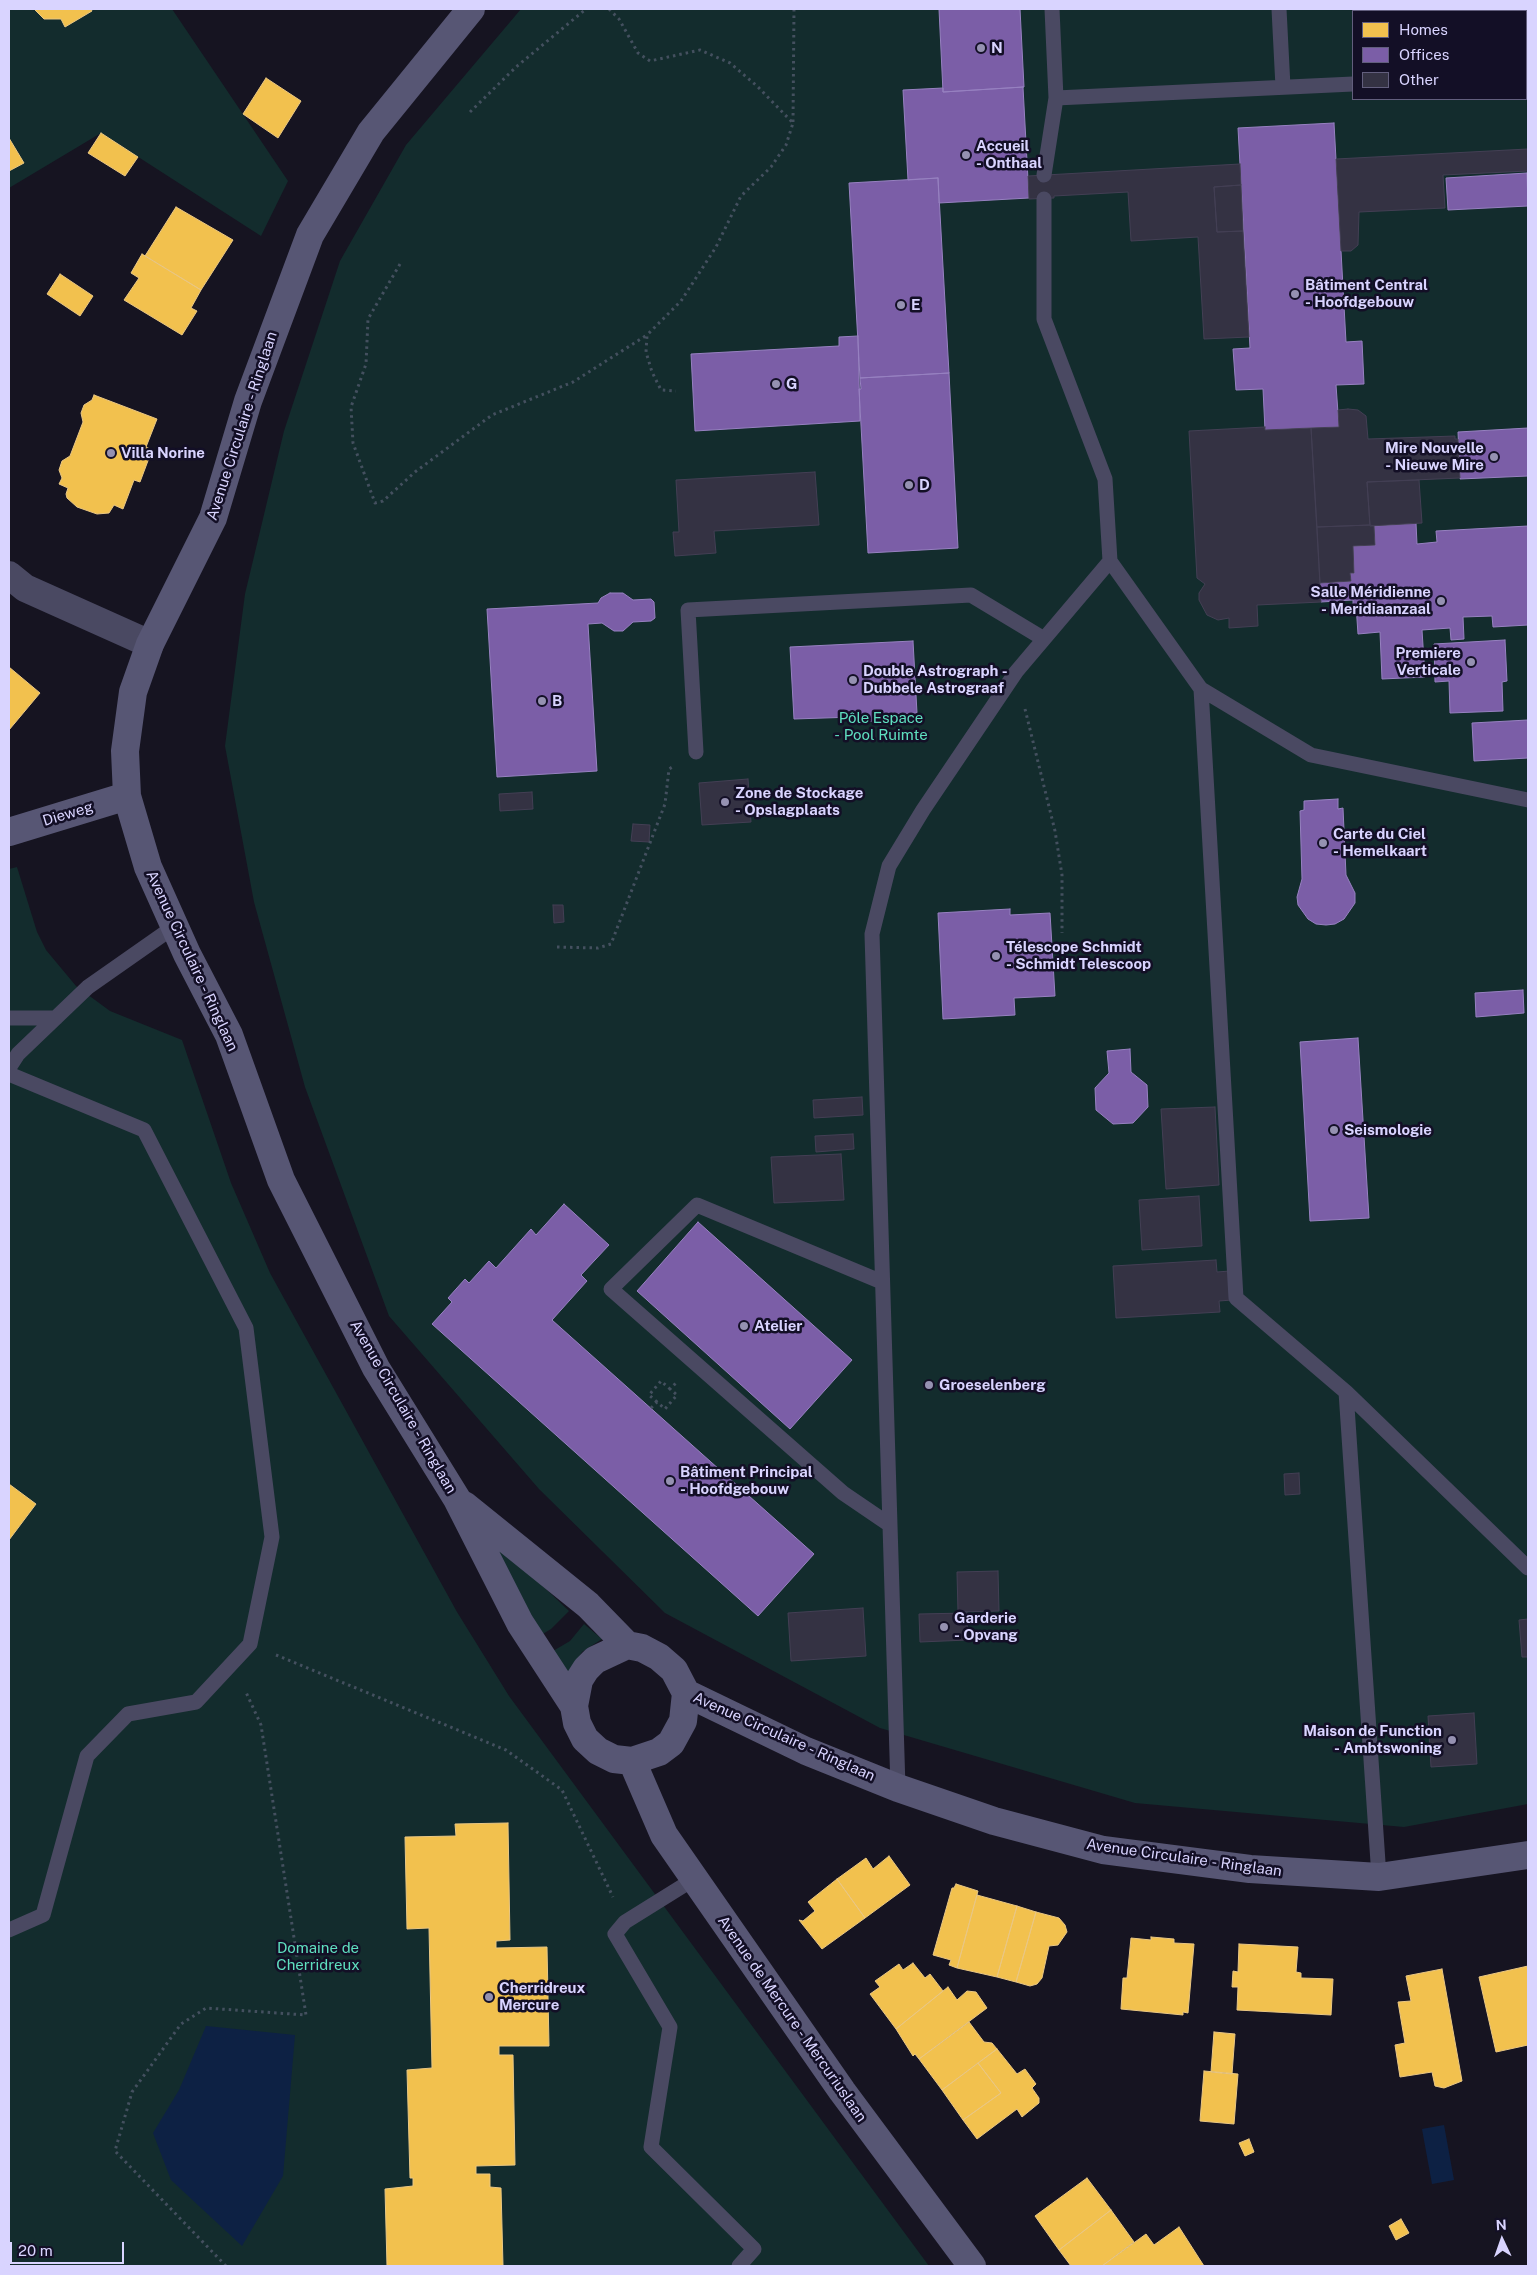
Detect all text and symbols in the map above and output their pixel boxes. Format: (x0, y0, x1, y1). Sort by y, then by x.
legend (1352, 10, 1527, 100)
text: Homes (1399, 21, 1448, 38)
place label: N (991, 39, 1003, 57)
marker: N (975, 42, 987, 54)
text: Offices (1399, 46, 1449, 63)
text: Other (1399, 71, 1439, 88)
place label: Accueil - Onthaal (976, 137, 1042, 172)
marker: Accueil - Onthaal (960, 149, 972, 161)
place label: Bâtiment Central - Hoofdgebouw (1305, 276, 1428, 311)
marker: Bâtiment Central - Hoofdgebouw (1289, 288, 1301, 300)
place label: E (911, 296, 921, 314)
marker: E (895, 299, 907, 311)
street label: Avenue Circulaire - Ringlaan (203, 329, 281, 523)
place label: G (786, 375, 797, 393)
marker: G (770, 378, 782, 390)
place label: Mire Nouvelle - Nieuwe Mire (1385, 439, 1484, 474)
place label: Villa Norine (121, 444, 205, 462)
marker: Villa Norine (105, 447, 117, 459)
marker: Mire Nouvelle - Nieuwe Mire (1488, 451, 1500, 463)
place label: D (919, 476, 930, 494)
marker: D (903, 479, 915, 491)
place label: Salle Méridienne - Meridiaanzaal (1310, 583, 1431, 618)
marker: Salle Méridienne - Meridiaanzaal (1435, 595, 1447, 607)
place label: Premiere Verticale (1396, 644, 1461, 679)
marker: Premiere Verticale (1465, 656, 1477, 668)
place label: Double Astrograph - Dubbele Astrograaf (863, 662, 1008, 697)
marker: Double Astrograph - Dubbele Astrograaf (847, 674, 859, 686)
place label: B (552, 692, 562, 710)
marker: B (536, 695, 548, 707)
park label: Pôle Espace - Pool Ruimte (834, 709, 928, 744)
place label: Zone de Stockage - Opslagplaats (735, 784, 863, 819)
marker: Zone de Stockage - Opslagplaats (719, 796, 731, 808)
street label: Dieweg (41, 798, 95, 830)
place label: Carte du Ciel - Hemelkaart (1333, 825, 1427, 860)
marker: Carte du Ciel - Hemelkaart (1317, 837, 1329, 849)
street label: Avenue Circulaire - Ringlaan (142, 868, 242, 1054)
place label: Télescope Schmidt - Schmidt Telescoop (1006, 938, 1151, 973)
marker: Télescope Schmidt - Schmidt Telescoop (990, 950, 1002, 962)
place label: Seismologie (1344, 1121, 1432, 1139)
marker: Seismologie (1328, 1124, 1340, 1136)
street label: Avenue Circulaire - Ringlaan (346, 1317, 460, 1497)
place label: Atelier (754, 1317, 802, 1335)
marker: Atelier (738, 1320, 750, 1332)
place label: Groeselenberg (939, 1376, 1046, 1394)
marker: Groeselenberg (923, 1379, 935, 1391)
place label: Bâtiment Principal - Hoofdgebouw (680, 1463, 813, 1498)
marker: Bâtiment Principal - Hoofdgebouw (664, 1475, 676, 1487)
place label: Garderie - Opvang (954, 1609, 1018, 1644)
marker: Garderie - Opvang (938, 1621, 950, 1633)
street label: Avenue Circulaire - Ringlaan (690, 1689, 878, 1785)
place label: Maison de Function - Ambtswoning (1303, 1722, 1442, 1757)
marker: Maison de Function - Ambtswoning (1446, 1734, 1458, 1746)
street label: Avenue Circulaire - Ringlaan (1085, 1835, 1283, 1881)
street label: Avenue de Mercure - Mercuriuslaan (714, 1912, 870, 2126)
park label: Domaine de Cherridreux (276, 1939, 360, 1974)
place label: Cherridreux Mercure (499, 1979, 585, 2014)
marker: Cherridreux Mercure (483, 1991, 495, 2003)
north arrow (1477, 2215, 1527, 2265)
text: N (1495, 2217, 1507, 2233)
scale bar (12, 2232, 126, 2264)
text: 20 m (18, 2242, 53, 2259)

